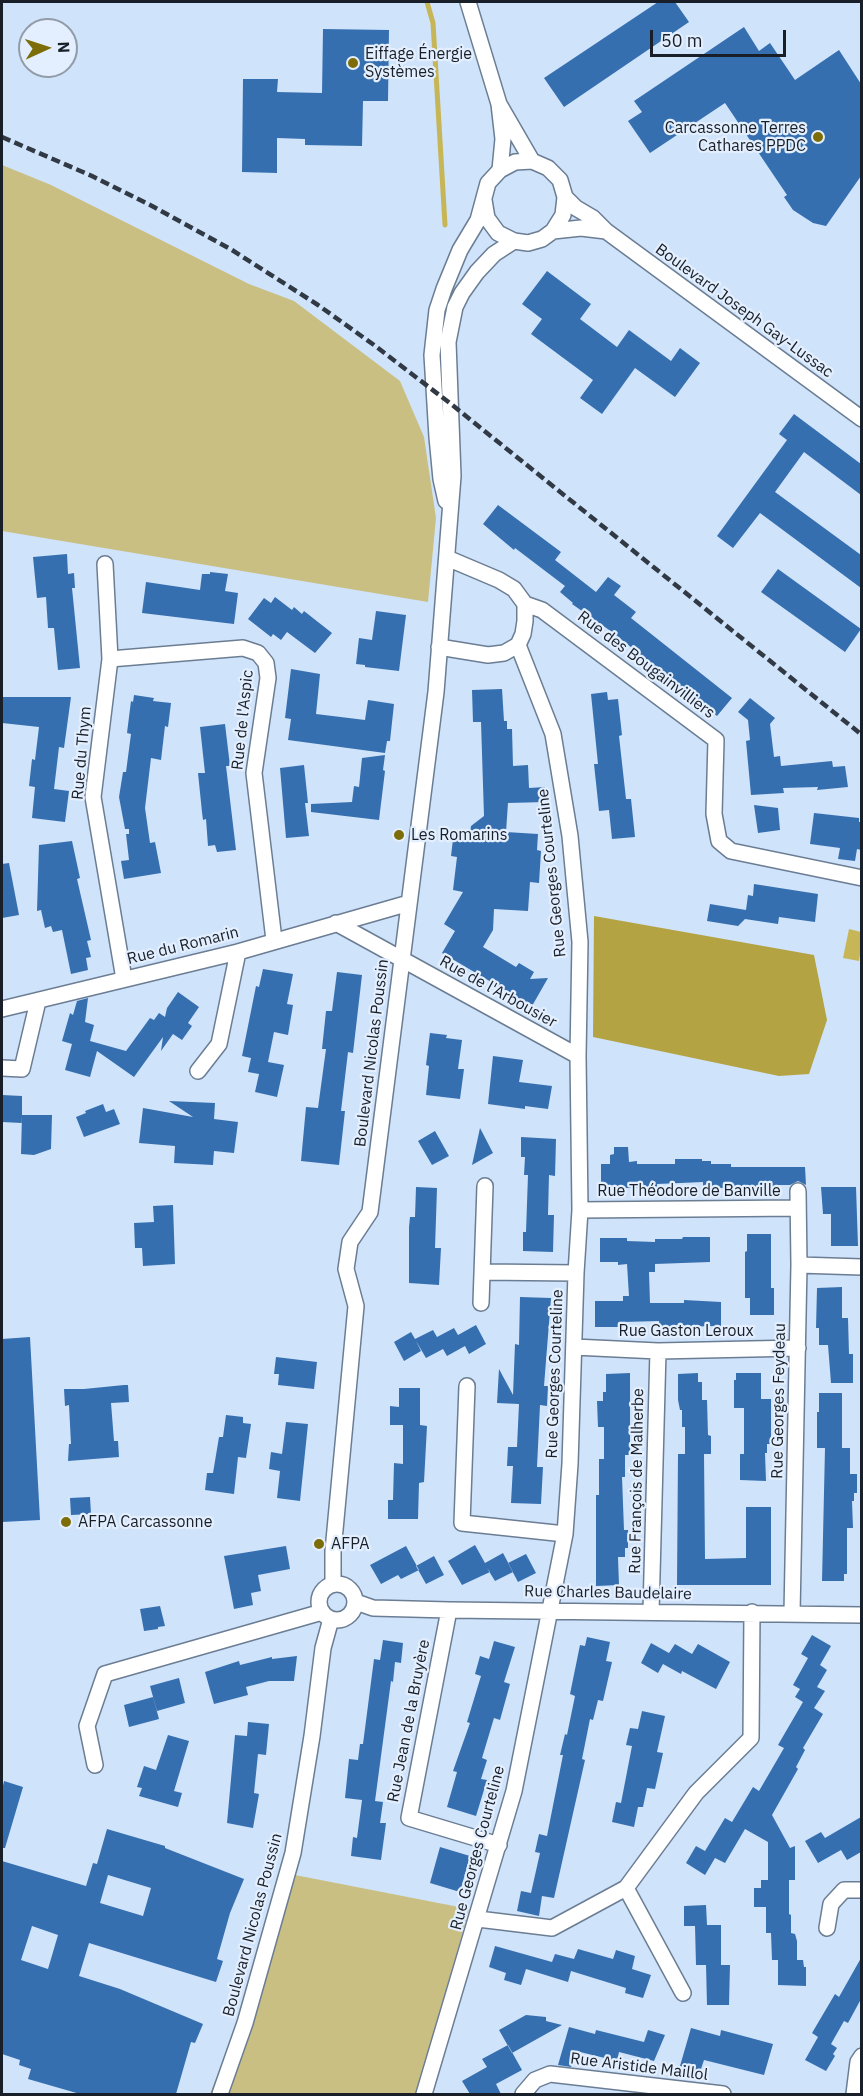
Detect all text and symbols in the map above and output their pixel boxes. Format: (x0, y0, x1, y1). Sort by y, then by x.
north arrow (18, 18, 78, 78)
scale bar (653, 18, 790, 56)
text: 50 m (661, 29, 703, 52)
text: N (54, 41, 74, 53)
place label: Eiffage Énergie Systèmes (365, 44, 472, 82)
marker: Eiffage Énergie Systèmes (346, 56, 360, 70)
place label: Carcassonne Terres Cathares PPDC (665, 118, 806, 156)
marker: Carcassonne Terres Cathares PPDC (811, 130, 825, 144)
street label: Boulevard Joseph Gay-Lussac (651, 240, 837, 382)
street label: Rue des Bougainvilliers (574, 607, 718, 723)
street label: Rue de l'Aspic (228, 669, 258, 771)
street label: Rue du Thym (68, 705, 96, 801)
street label: Rue Georges Courteline (534, 788, 570, 958)
place label: Les Romarins (411, 825, 507, 845)
marker: Les Romarins (392, 828, 406, 842)
street label: Rue du Romarin (125, 923, 241, 969)
street label: Rue de l'Arbousier (436, 952, 560, 1032)
street label: Boulevard Nicolas Poussin (351, 958, 393, 1148)
street label: Rue Théodore de Banville (597, 1181, 781, 1201)
street label: Rue Georges Courteline (542, 1289, 568, 1459)
street label: Rue Gaston Leroux (618, 1321, 754, 1341)
street label: Rue Georges Feydeau (768, 1323, 790, 1479)
street label: Rue François de Malherbe (626, 1388, 648, 1574)
place label: AFPA Carcassonne (78, 1512, 212, 1532)
marker: AFPA Carcassonne (59, 1515, 73, 1529)
place label: AFPA (331, 1534, 369, 1554)
marker: AFPA (312, 1537, 326, 1551)
street label: Rue Charles Baudelaire (524, 1582, 692, 1604)
street label: Rue Jean de la Bruyère (384, 1638, 434, 1804)
street label: Rue Georges Courteline (447, 1764, 509, 1932)
street label: Boulevard Nicolas Poussin (219, 1831, 287, 2019)
street label: Rue Aristide Maillol (569, 2049, 709, 2085)

